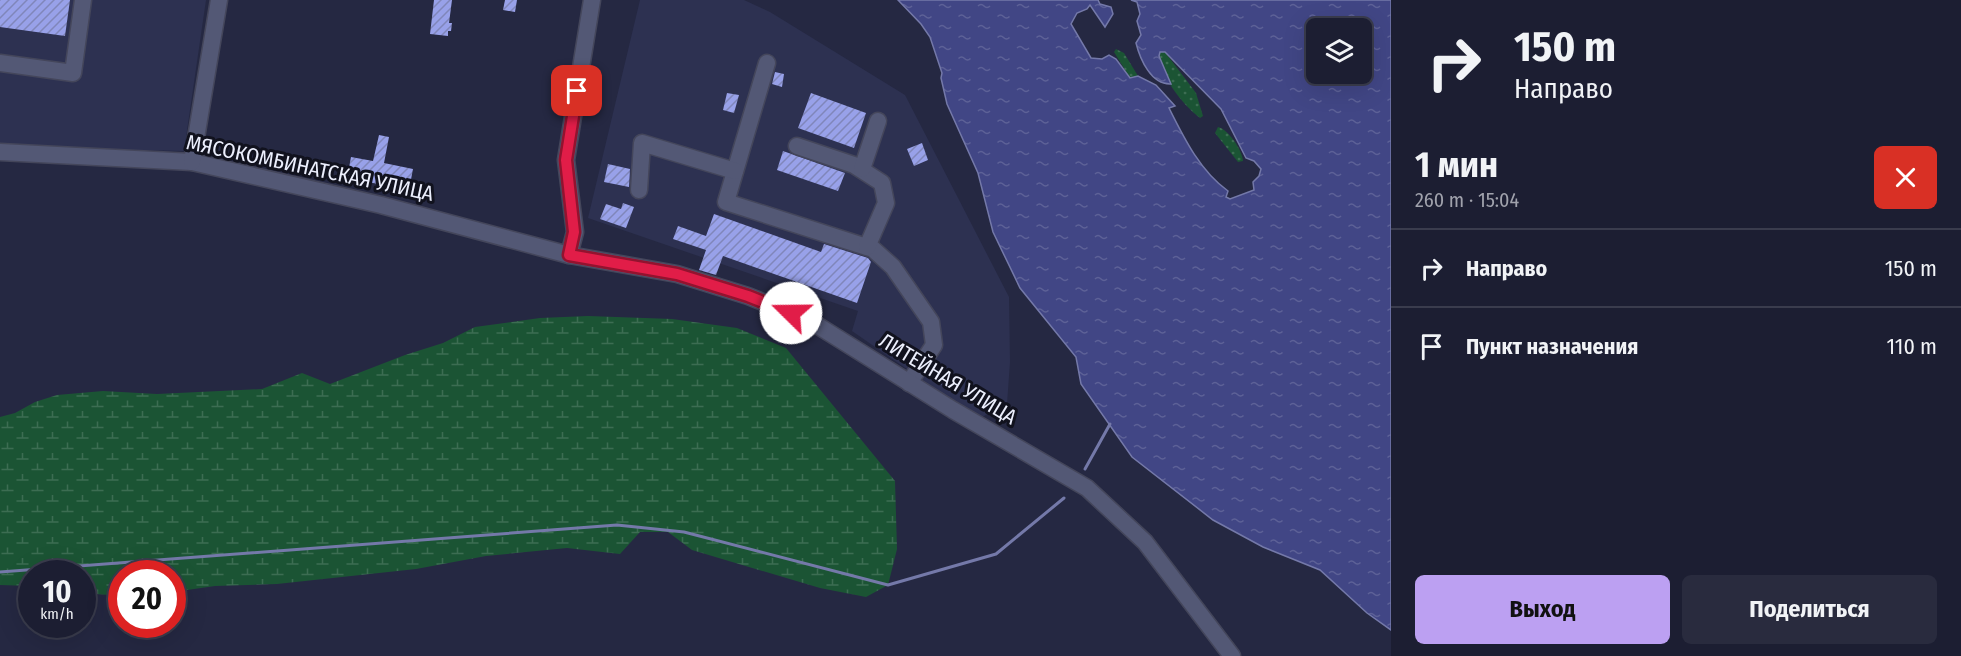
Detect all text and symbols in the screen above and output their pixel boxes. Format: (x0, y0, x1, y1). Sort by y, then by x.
map controls (1306, 18, 1372, 84)
button: layers (1306, 18, 1372, 84)
text: 150 m (1514, 22, 1616, 72)
icon: right (1415, 24, 1493, 102)
pin (551, 65, 602, 116)
text: Направо (1514, 73, 1613, 105)
icon: arrive (560, 74, 593, 107)
street label: МЯСОКОМБИНАТСКАЯ УЛИЦА (184, 129, 436, 207)
text: 1 мин (1415, 143, 1498, 187)
button: close (1874, 146, 1937, 209)
text: 260 m · 15:04 (1415, 188, 1519, 212)
icon: right (1415, 252, 1448, 285)
text: Направо (1466, 255, 1547, 282)
text: 150 m (1885, 255, 1937, 282)
position arrow (759, 281, 823, 345)
street label: ЛИТЕЙНАЯ УЛИЦА (874, 328, 1022, 430)
icon: arrive (1415, 330, 1448, 363)
text: Пункт назначения (1466, 333, 1638, 360)
text: 110 m (1887, 333, 1937, 360)
speed limit sign: 20 (108, 560, 186, 638)
text: 10 (42, 574, 72, 610)
button: Выход (1415, 575, 1670, 644)
button: Поделиться (1682, 575, 1937, 644)
text: km/h (40, 605, 74, 623)

